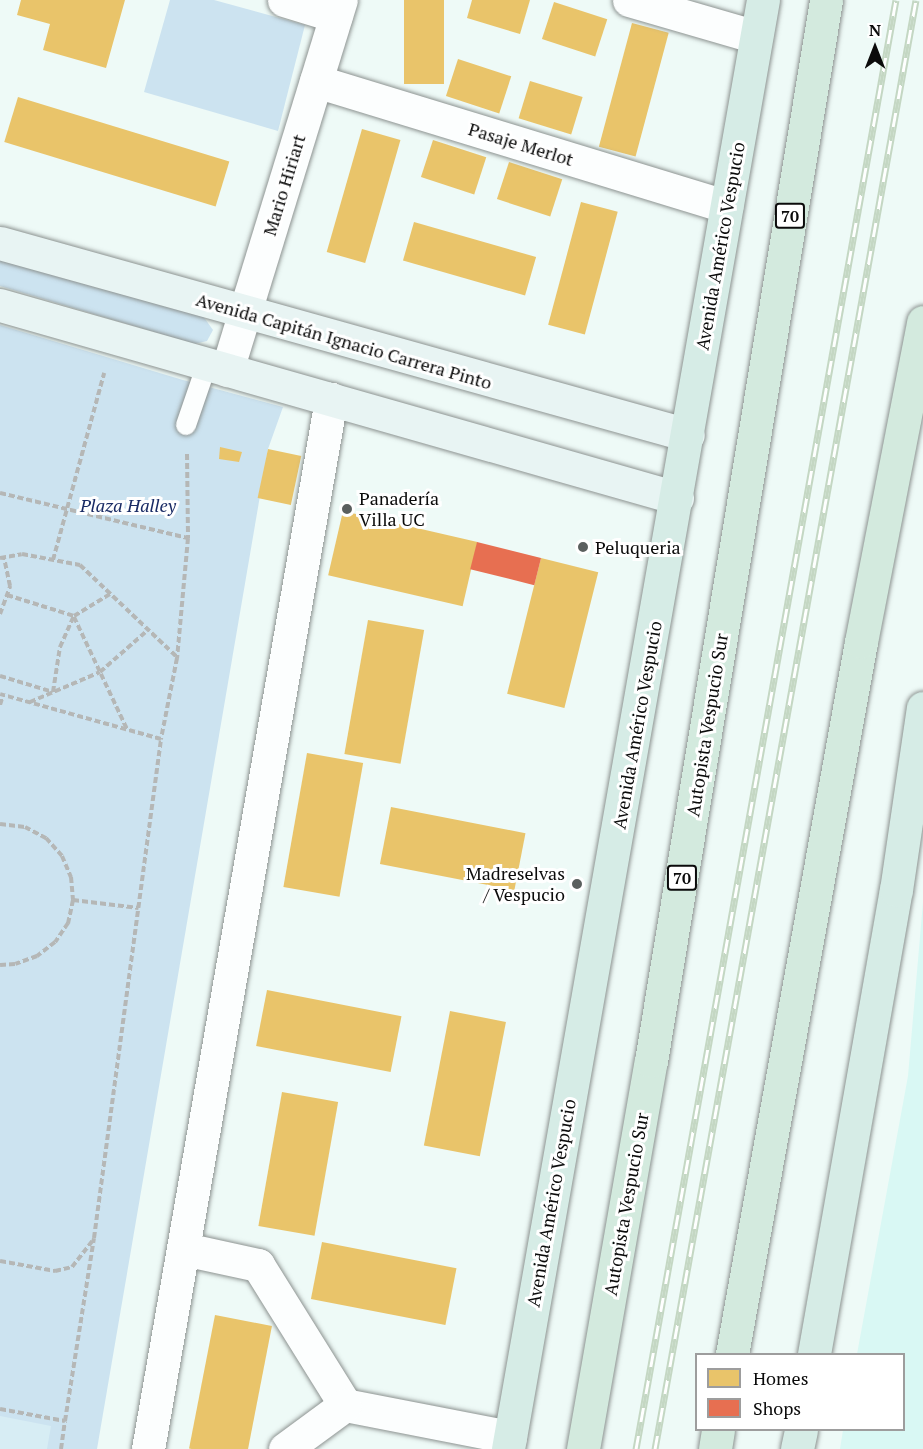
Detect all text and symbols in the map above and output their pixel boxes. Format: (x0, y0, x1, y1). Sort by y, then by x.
north arrow (845, 18, 905, 78)
text: N (869, 19, 881, 41)
street label: Pasaje Merlot (466, 118, 576, 170)
street label: Mario Hiriart (258, 132, 310, 238)
street label: Avenida Américo Vespucio (691, 140, 749, 352)
road number: 70 (774, 203, 806, 229)
street label: Avenida Capitán Ignacio Carrera Pinto (194, 288, 494, 394)
place label: Panadería Villa UC (359, 488, 439, 530)
park label: Plaza Halley (80, 494, 176, 516)
marker: Panadería Villa UC (340, 502, 354, 516)
place label: Peluqueria (595, 536, 681, 558)
marker: Peluqueria (576, 540, 590, 554)
street label: Avenida Américo Vespucio (608, 619, 666, 831)
street label: Autopista Vespucio Sur (682, 632, 732, 818)
place label: Madreselvas / Vespucio (466, 863, 565, 906)
road number: 70 (666, 865, 698, 891)
marker: Madreselvas / Vespucio (570, 877, 584, 891)
street label: Avenida Américo Vespucio (522, 1097, 580, 1309)
street label: Autopista Vespucio Sur (599, 1111, 653, 1297)
legend (695, 1353, 905, 1431)
text: Homes (753, 1366, 808, 1390)
text: Shops (753, 1396, 801, 1420)

